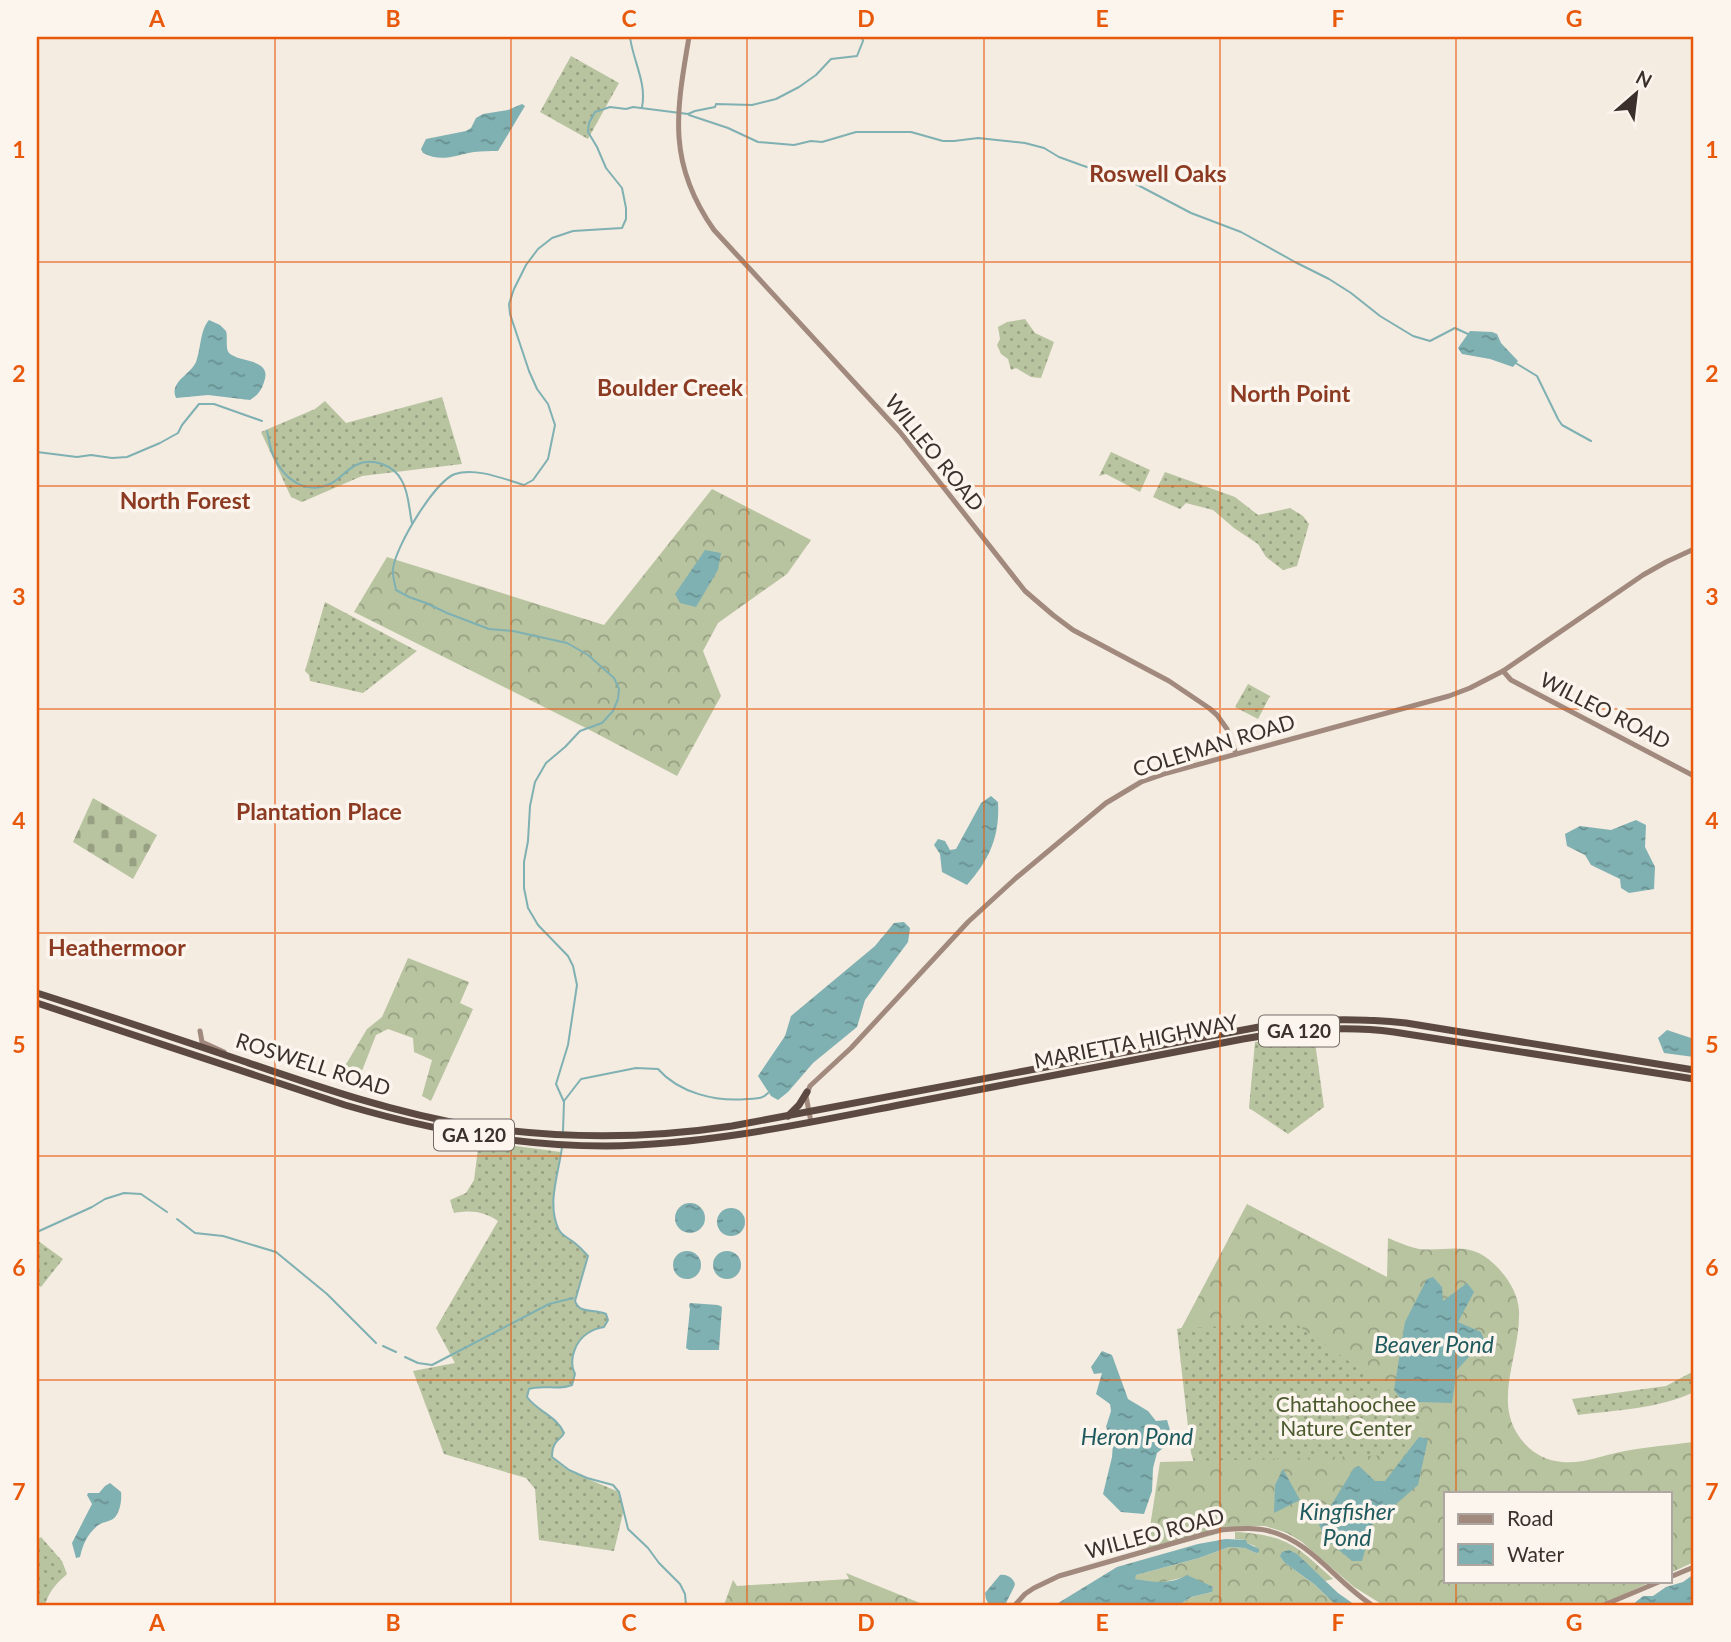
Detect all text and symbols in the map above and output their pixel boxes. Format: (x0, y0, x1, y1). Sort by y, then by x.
text: A (148, 4, 166, 32)
text: B (385, 4, 401, 32)
text: C (621, 4, 637, 32)
text: D (857, 4, 875, 32)
text: E (1095, 4, 1109, 32)
text: F (1331, 4, 1345, 32)
text: G (1566, 4, 1582, 32)
north arrow (1602, 60, 1672, 130)
text: N (1632, 65, 1656, 92)
text: 1 (12, 135, 26, 163)
text: 1 (1705, 135, 1719, 163)
district label: Roswell Oaks (1089, 159, 1227, 187)
text: 2 (12, 359, 26, 387)
text: 2 (1705, 359, 1719, 387)
district label: Boulder Creek (597, 373, 744, 401)
district label: North Point (1230, 379, 1351, 407)
street label: WILLEO ROAD (881, 389, 990, 515)
district label: North Forest (120, 486, 251, 514)
text: 3 (12, 582, 26, 610)
text: 3 (1705, 582, 1719, 610)
street label: WILLEO ROAD (1536, 666, 1675, 753)
street label: COLEMAN ROAD (1129, 708, 1298, 781)
district label: Plantation Place (236, 797, 402, 825)
text: 4 (12, 806, 26, 834)
text: 4 (1705, 806, 1719, 834)
district label: Heathermoor (48, 933, 186, 961)
street label: MARIETTA HIGHWAY (1032, 1008, 1241, 1073)
road number: GA 120 (1259, 1015, 1339, 1046)
street label: ROSWELL ROAD (233, 1027, 394, 1100)
text: 5 (12, 1030, 26, 1058)
text: 5 (1705, 1030, 1719, 1058)
road number: GA 120 (434, 1120, 514, 1150)
text: 6 (12, 1253, 26, 1281)
text: 6 (1705, 1253, 1719, 1281)
water label: Beaver Pond (1374, 1330, 1494, 1358)
park label: Chattahoochee Nature Center (1276, 1391, 1416, 1440)
water label: Heron Pond (1081, 1422, 1193, 1450)
text: 7 (12, 1477, 26, 1505)
text: 7 (1705, 1477, 1719, 1505)
legend (1444, 1492, 1672, 1582)
water label: Kingfisher Pond (1299, 1497, 1396, 1551)
street label: WILLEO ROAD (1082, 1502, 1227, 1563)
text: Road (1507, 1505, 1554, 1530)
text: Water (1507, 1541, 1564, 1566)
text: A (148, 1608, 166, 1636)
text: B (385, 1608, 401, 1636)
text: C (621, 1608, 637, 1636)
text: D (857, 1608, 875, 1636)
text: E (1095, 1608, 1109, 1636)
text: F (1331, 1608, 1345, 1636)
text: G (1566, 1608, 1582, 1636)

